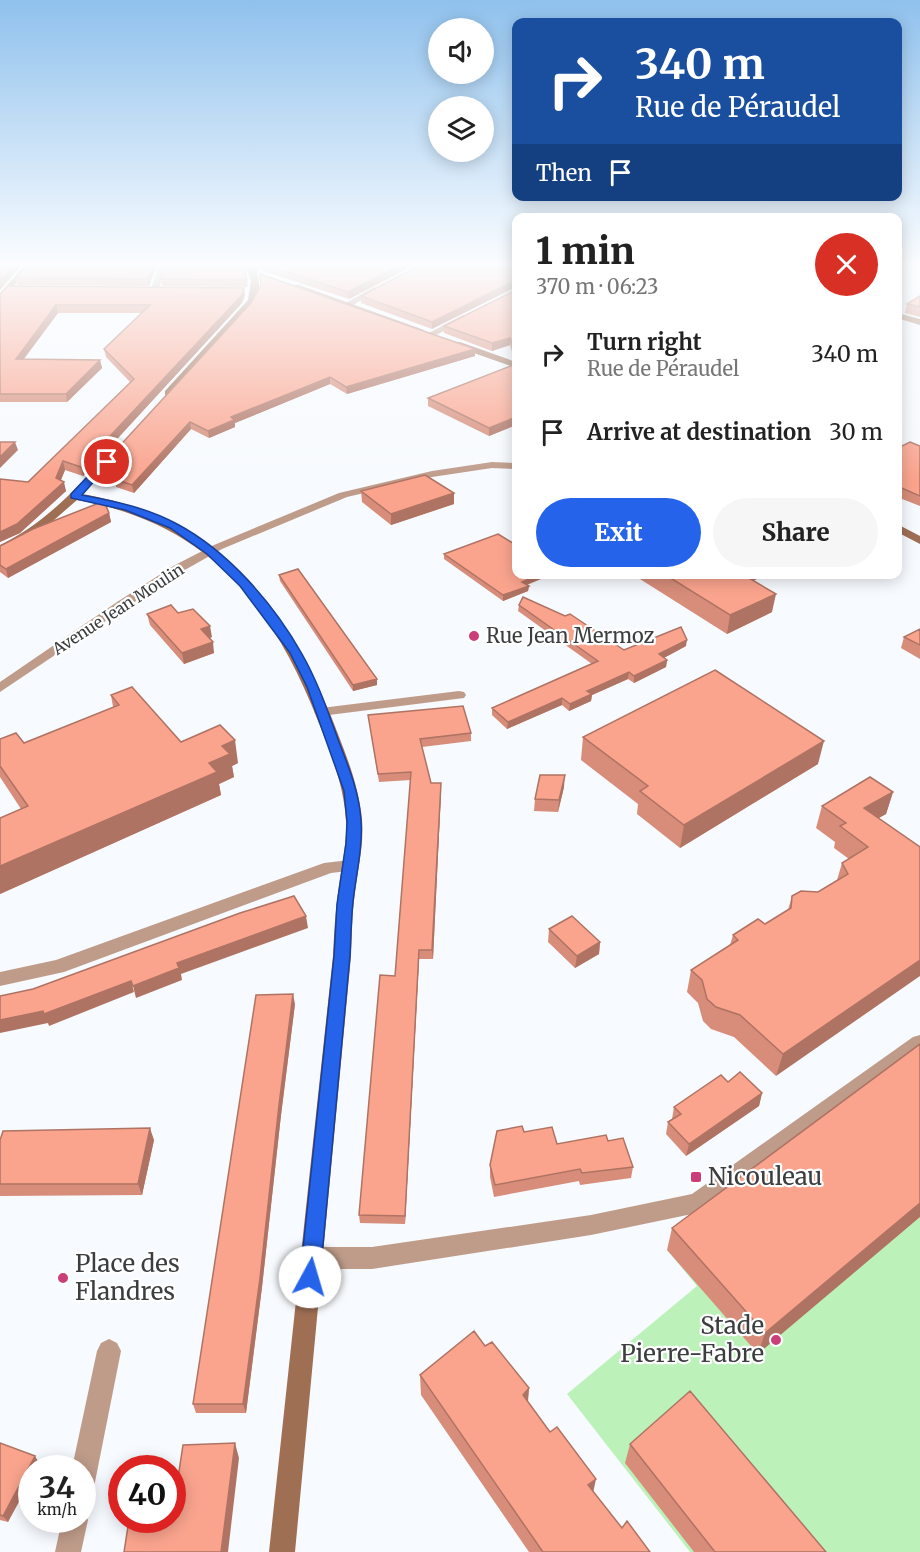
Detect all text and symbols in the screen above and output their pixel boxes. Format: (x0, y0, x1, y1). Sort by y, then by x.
map controls (428, 18, 494, 162)
button: sound (428, 18, 494, 84)
text: 340 m (635, 38, 765, 90)
icon: right (536, 42, 614, 120)
text: Rue de Péraudel (635, 90, 840, 124)
button: layers (428, 96, 494, 162)
icon: arrive (604, 156, 637, 189)
text: Then (536, 159, 592, 187)
text: 1 min (536, 229, 635, 274)
button: close (815, 233, 878, 296)
text: 370 m · 06:23 (536, 274, 658, 299)
text: Turn right (587, 328, 701, 356)
icon: right (536, 338, 569, 371)
text: 340 m (811, 340, 878, 368)
text: Rue de Péraudel (587, 356, 739, 381)
icon: arrive (536, 416, 569, 449)
text: Arrive at destination (587, 418, 811, 446)
text: 30 m (829, 418, 883, 446)
pin (81, 436, 132, 487)
icon: arrive (90, 445, 123, 478)
button: Exit (536, 498, 701, 567)
button: Share (713, 498, 878, 567)
street label: Avenue Jean Moulin (48, 559, 188, 659)
place label: Rue Jean Mermoz (486, 623, 655, 648)
marker: Rue Jean Mermoz (467, 629, 481, 643)
place label: Nicouleau (708, 1161, 822, 1192)
marker: Nicouleau (689, 1170, 703, 1184)
position arrow (278, 1245, 342, 1309)
place label: Place des Flandres (75, 1248, 180, 1307)
marker: Place des Flandres (56, 1271, 70, 1285)
place label: Stade Pierre-Fabre (620, 1310, 764, 1369)
marker: Stade Pierre-Fabre (769, 1333, 783, 1347)
speed limit sign: 40 (108, 1455, 186, 1533)
text: 34 (39, 1468, 75, 1506)
text: km/h (37, 1500, 77, 1519)

